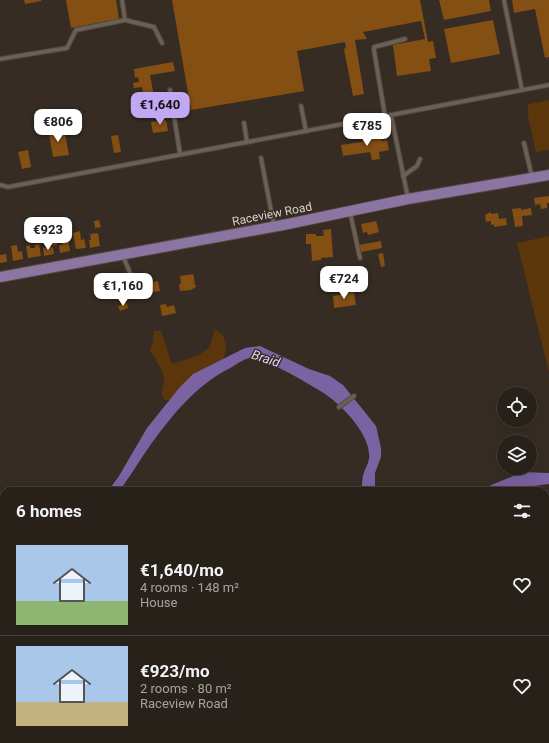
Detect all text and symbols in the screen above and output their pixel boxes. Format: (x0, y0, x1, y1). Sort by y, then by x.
pin: €1,640 (127, 92, 193, 126)
text: €1,640 (140, 97, 180, 112)
pin: €806 (34, 109, 82, 143)
pin: €785 (343, 113, 391, 147)
text: €806 (43, 114, 73, 129)
text: €785 (352, 118, 382, 133)
street label: Raceview Road (231, 199, 313, 229)
pin: €923 (24, 217, 72, 251)
text: €923 (33, 222, 63, 237)
pin: €724 (320, 266, 368, 300)
text: €724 (329, 271, 359, 286)
pin: €1,160 (90, 273, 156, 307)
text: €1,160 (103, 278, 143, 293)
water label: Braid (250, 347, 283, 370)
map controls (497, 387, 537, 475)
button: locate (497, 387, 537, 427)
button: layers (497, 435, 537, 475)
icon: filters (511, 500, 533, 522)
text: 6 homes (16, 501, 82, 521)
text: €1,640/mo (140, 560, 224, 580)
icon: home (48, 561, 96, 609)
icon: heart (511, 574, 533, 596)
text: 4 rooms · 148 m² (140, 580, 239, 595)
text: House (140, 595, 177, 610)
text: €923/mo (140, 661, 210, 681)
icon: home (48, 662, 96, 710)
icon: heart (511, 675, 533, 697)
text: 2 rooms · 80 m² (140, 681, 232, 696)
text: Raceview Road (140, 696, 228, 711)

